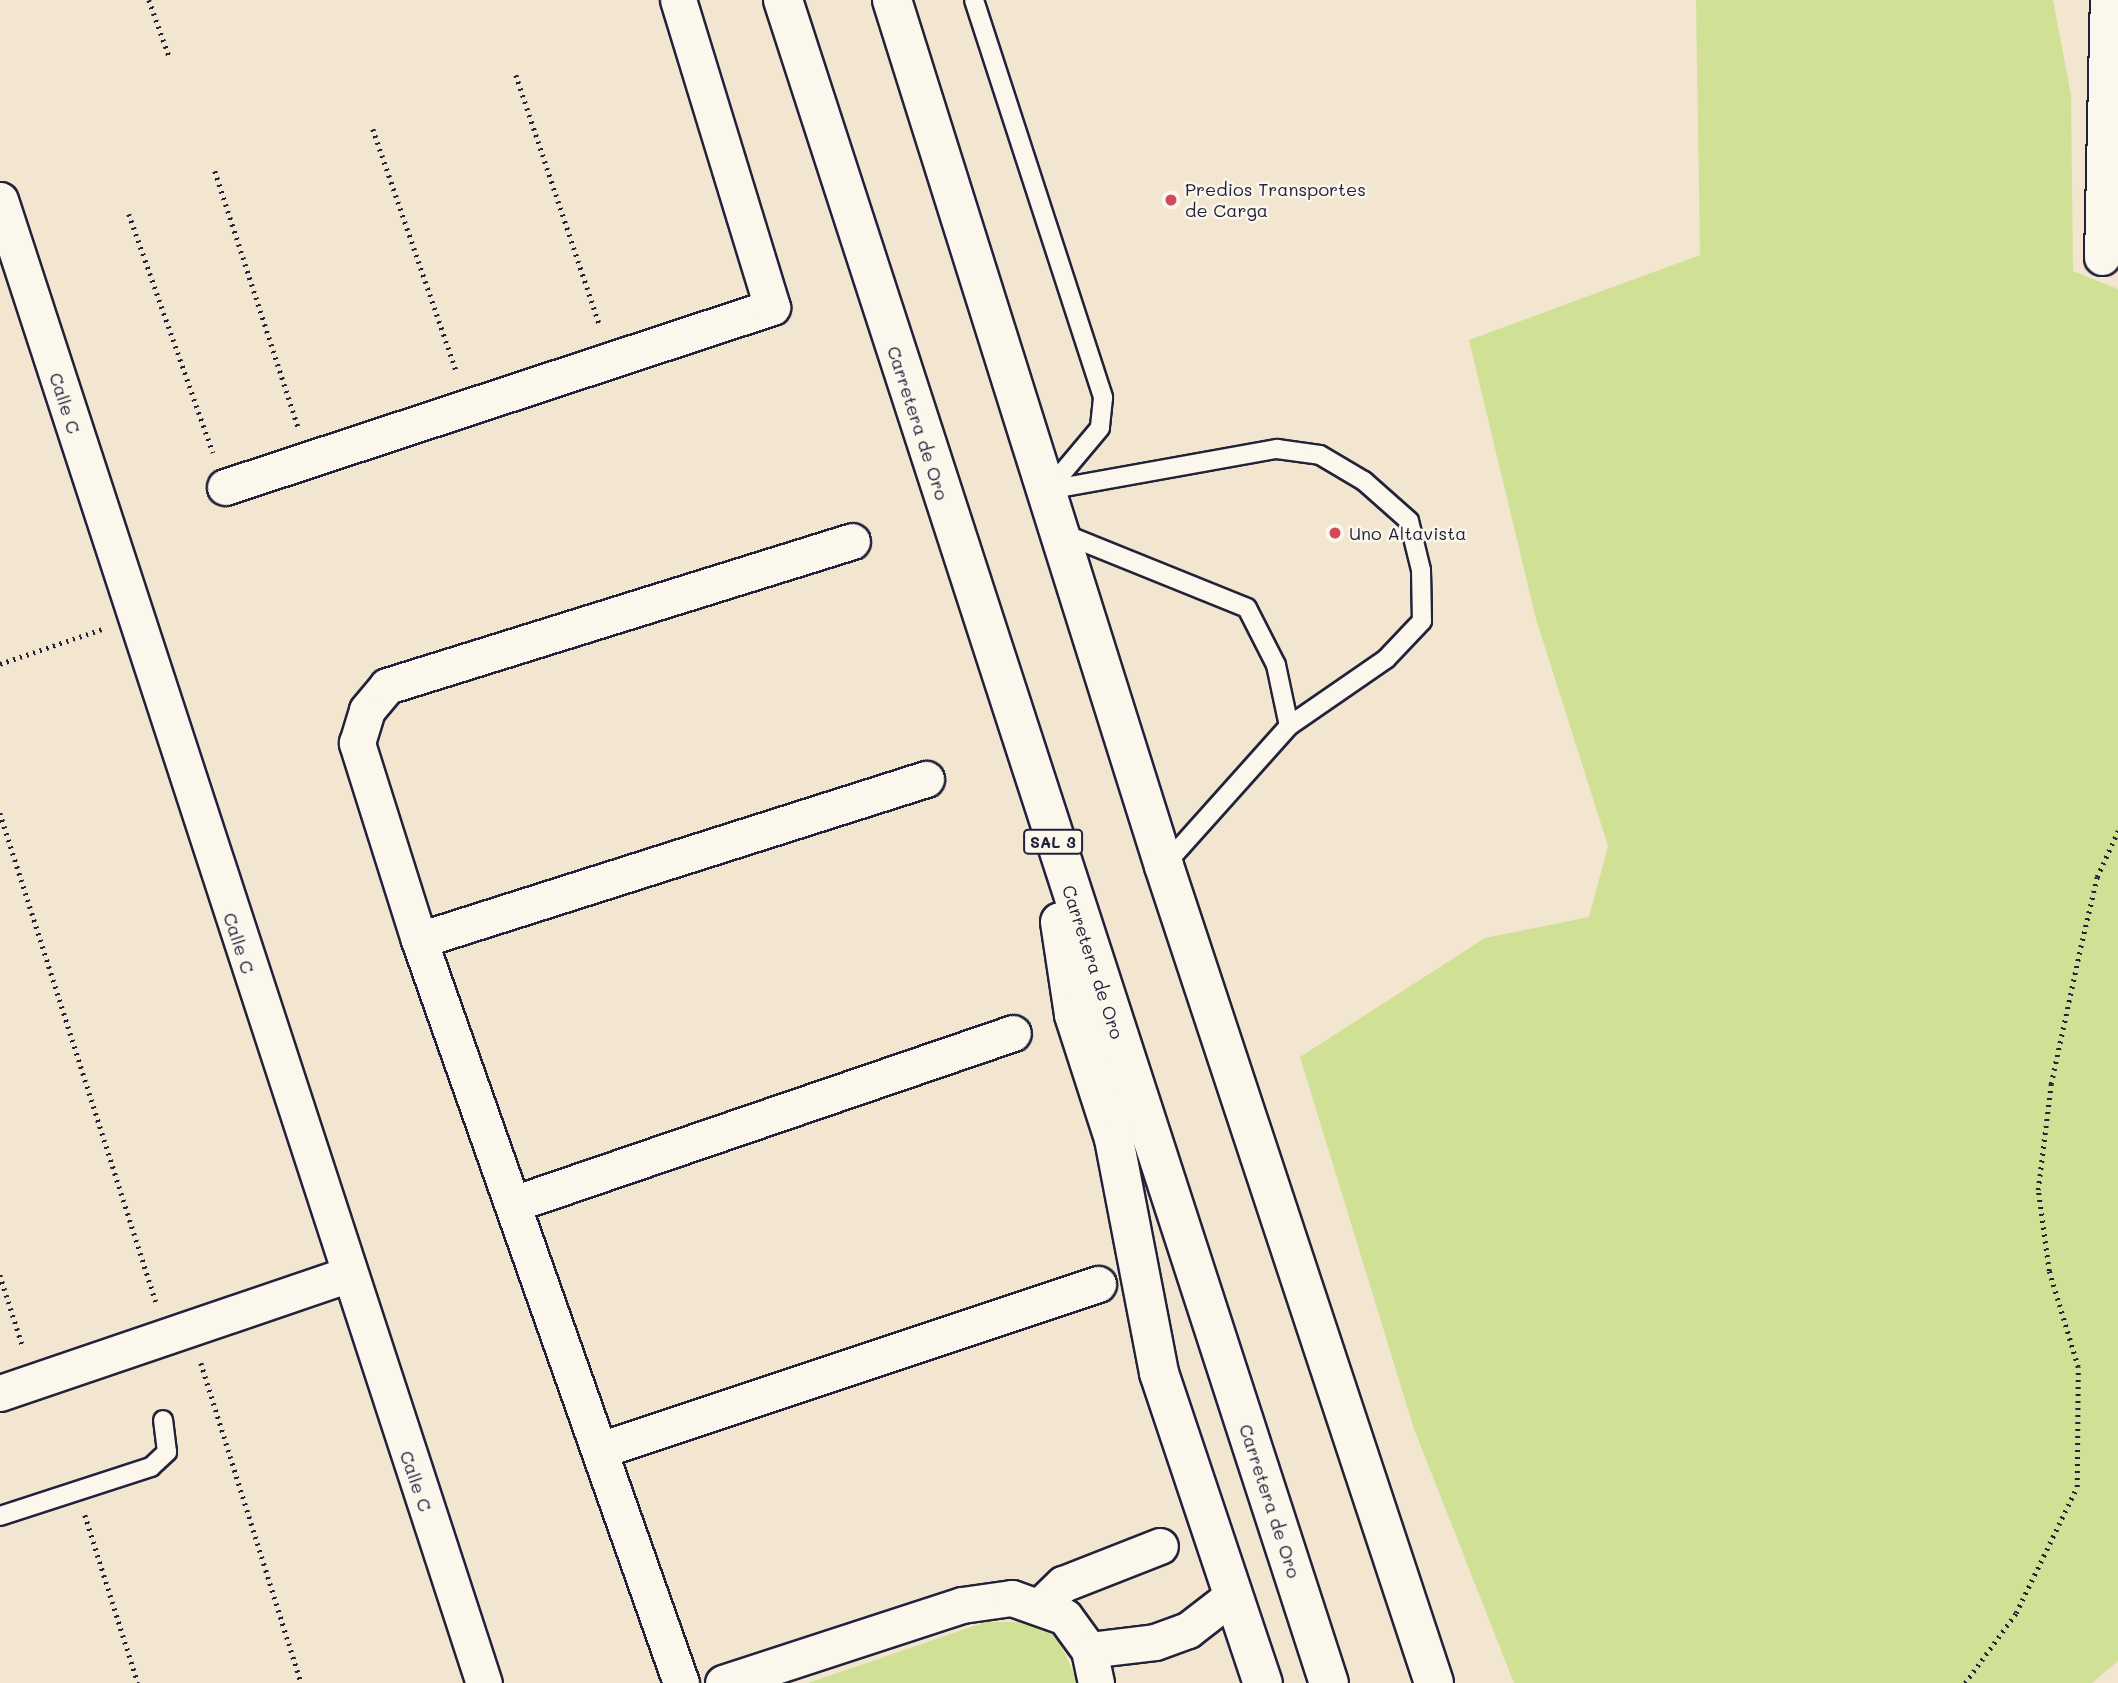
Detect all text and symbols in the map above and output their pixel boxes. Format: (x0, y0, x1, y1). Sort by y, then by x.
place label: Predios Transportes de Carga (1185, 179, 1366, 222)
marker: Predios Transportes de Carga (1163, 192, 1179, 208)
street label: Carretera de Oro (883, 343, 953, 503)
street label: Calle C (45, 370, 85, 436)
place label: Uno Altavista (1349, 522, 1466, 544)
marker: Uno Altavista (1327, 525, 1343, 541)
road number: SAL 3 (1021, 830, 1084, 855)
street label: Carretera de Oro (1058, 882, 1128, 1042)
street label: Calle C (219, 910, 259, 976)
street label: Carretera de Oro (1235, 1421, 1305, 1581)
street label: Calle C (396, 1448, 436, 1514)

